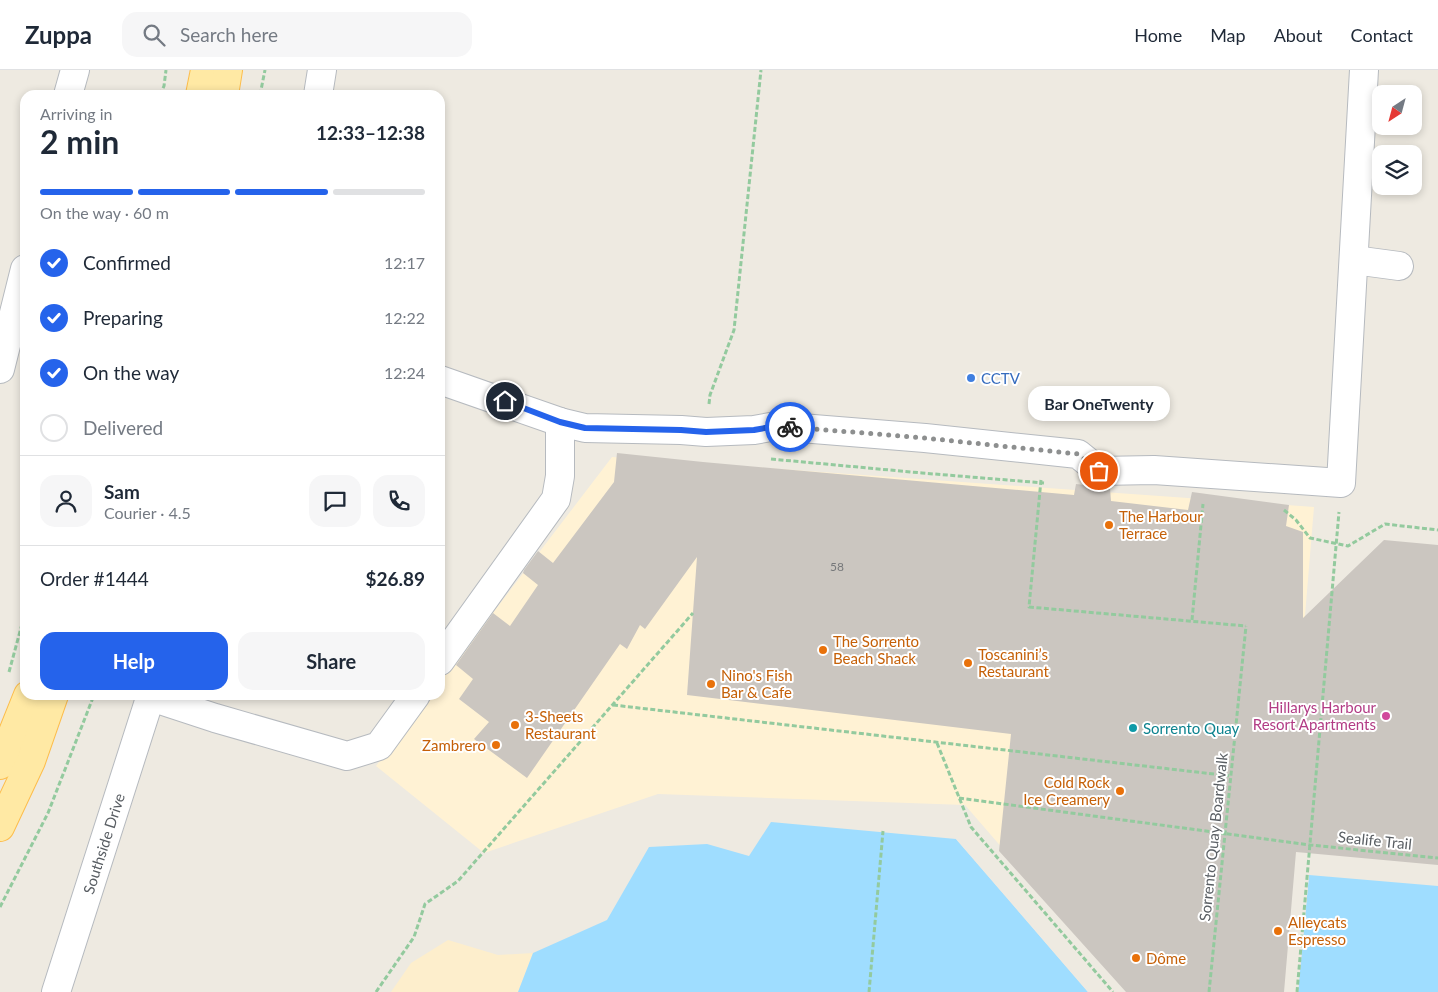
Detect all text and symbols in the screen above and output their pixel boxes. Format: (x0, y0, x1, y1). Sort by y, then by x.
search box (122, 12, 472, 57)
text: Zuppa (25, 20, 92, 49)
icon: search (140, 21, 168, 49)
text: Search here (180, 23, 278, 46)
text: Home (1134, 24, 1182, 46)
text: Map (1210, 24, 1246, 46)
text: About (1274, 24, 1323, 46)
text: Contact (1351, 24, 1413, 46)
north arrow (1372, 85, 1422, 135)
map controls (1372, 85, 1422, 195)
text: Arriving in (40, 104, 113, 123)
text: 12:33–12:38 (316, 121, 425, 144)
text: 2 min (40, 122, 119, 161)
button: layers (1372, 145, 1422, 195)
text: On the way · 60 m (40, 203, 169, 222)
icon: check (40, 249, 68, 277)
text: Confirmed (83, 251, 171, 274)
text: 12:17 (384, 253, 425, 272)
icon: check (40, 304, 68, 332)
text: Preparing (83, 306, 163, 329)
text: 12:22 (384, 308, 425, 327)
icon: check (40, 359, 68, 387)
text: On the way (83, 361, 179, 384)
text: 12:24 (384, 363, 425, 382)
place label: CCTV (981, 369, 1021, 387)
marker: CCTV (965, 372, 977, 384)
pin (484, 380, 526, 422)
callout: Bar OneTwenty (1028, 386, 1170, 421)
icon: home (491, 387, 519, 415)
text: Bar OneTwenty (1044, 394, 1154, 413)
courier (765, 402, 815, 452)
icon: bike (776, 413, 804, 441)
text: Delivered (83, 416, 163, 439)
pin (1078, 450, 1120, 492)
icon: bag (1085, 457, 1113, 485)
button: person (40, 475, 92, 527)
button: chat (309, 475, 361, 527)
button: phone (373, 475, 425, 527)
text: Sam (104, 480, 140, 503)
text: Courier · 4.5 (104, 503, 191, 522)
place label: The Harbour Terrace (1119, 507, 1203, 542)
marker: The Harbour Terrace (1103, 519, 1115, 531)
house number: 58 (830, 559, 844, 574)
text: Order #1444 (40, 567, 149, 590)
text: $26.89 (365, 567, 425, 590)
button: Help (40, 632, 228, 690)
button: Share (238, 632, 425, 690)
place label: The Sorrento Beach Shack (833, 632, 919, 667)
marker: The Sorrento Beach Shack (817, 644, 829, 656)
place label: Toscanini’s Restaurant (978, 645, 1050, 680)
marker: Toscanini’s Restaurant (962, 657, 974, 669)
place label: Nino's Fish Bar & Cafe (721, 666, 793, 701)
marker: Nino's Fish Bar & Cafe (705, 678, 717, 690)
place label: Hillarys Harbour Resort Apartments (1253, 698, 1377, 733)
place label: 3-Sheets Restaurant (525, 707, 597, 742)
marker: Hillarys Harbour Resort Apartments (1380, 710, 1392, 722)
marker: 3-Sheets Restaurant (509, 719, 521, 731)
place label: Sorrento Quay (1143, 719, 1240, 737)
marker: Sorrento Quay (1127, 722, 1139, 734)
place label: Zambrero (422, 736, 486, 754)
marker: Zambrero (490, 739, 502, 751)
street label: Sorrento Quay Boardwalk (1195, 752, 1231, 922)
place label: Cold Rock Ice Creamery (1023, 773, 1110, 808)
marker: Cold Rock Ice Creamery (1114, 785, 1126, 797)
street label: Southside Drive (79, 791, 128, 896)
street label: Sealife Trail (1337, 827, 1413, 853)
place label: Alleycats Espresso (1288, 913, 1347, 948)
marker: Alleycats Espresso (1272, 925, 1284, 937)
place label: Dôme (1146, 949, 1186, 967)
marker: Dôme (1130, 952, 1142, 964)

